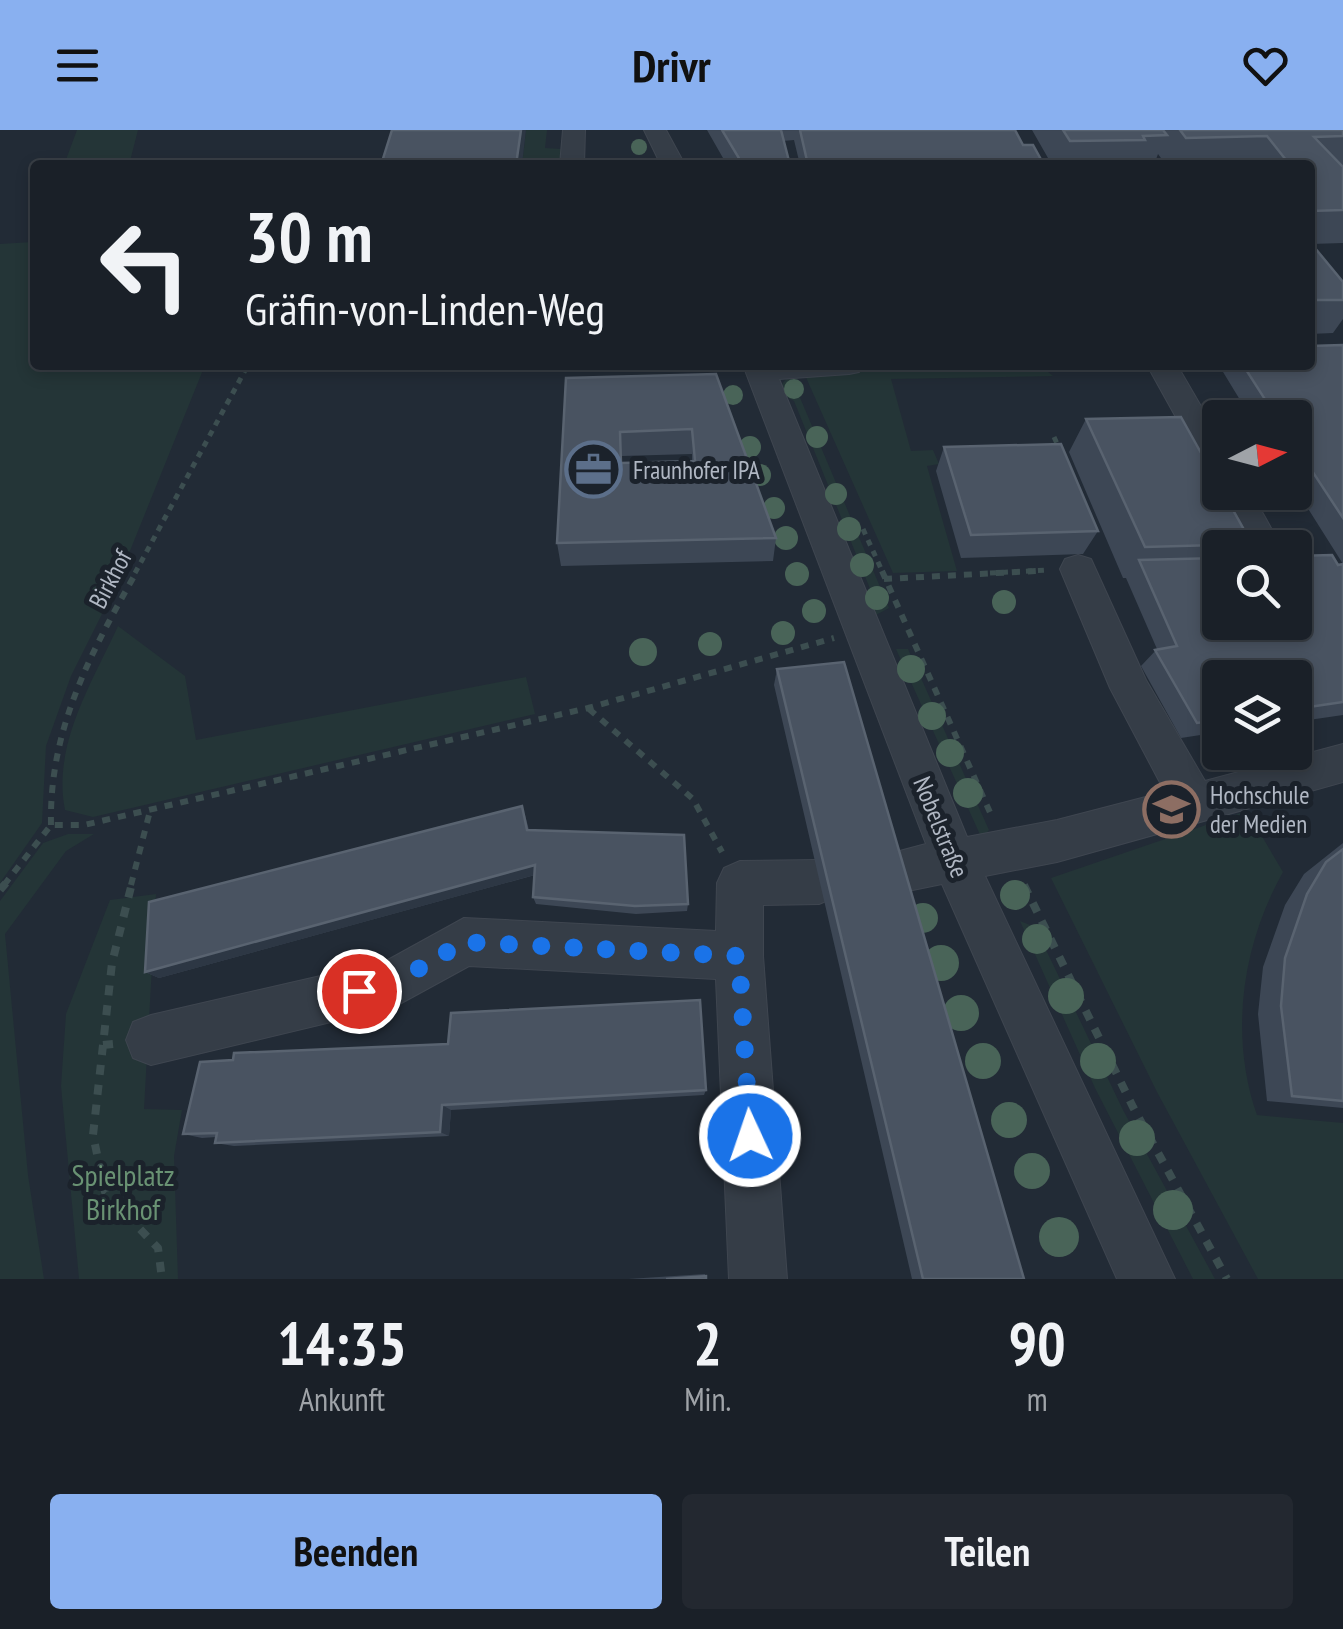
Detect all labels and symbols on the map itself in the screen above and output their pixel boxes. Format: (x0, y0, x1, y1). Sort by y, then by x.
north arrow (1202, 400, 1312, 510)
office icon: Fraunhofer IPA (564, 440, 624, 500)
place label: Fraunhofer IPA (633, 454, 760, 486)
street label: Birkhof (81, 543, 139, 614)
street label: Nobelstraße (906, 772, 976, 882)
school or university icon: Hochschule der Medien (1141, 779, 1201, 839)
place label: Hochschule der Medien (1210, 779, 1309, 840)
pin (317, 949, 402, 1034)
position arrow (698, 1084, 802, 1188)
park label: Spielplatz Birkhof (72, 1155, 174, 1228)

